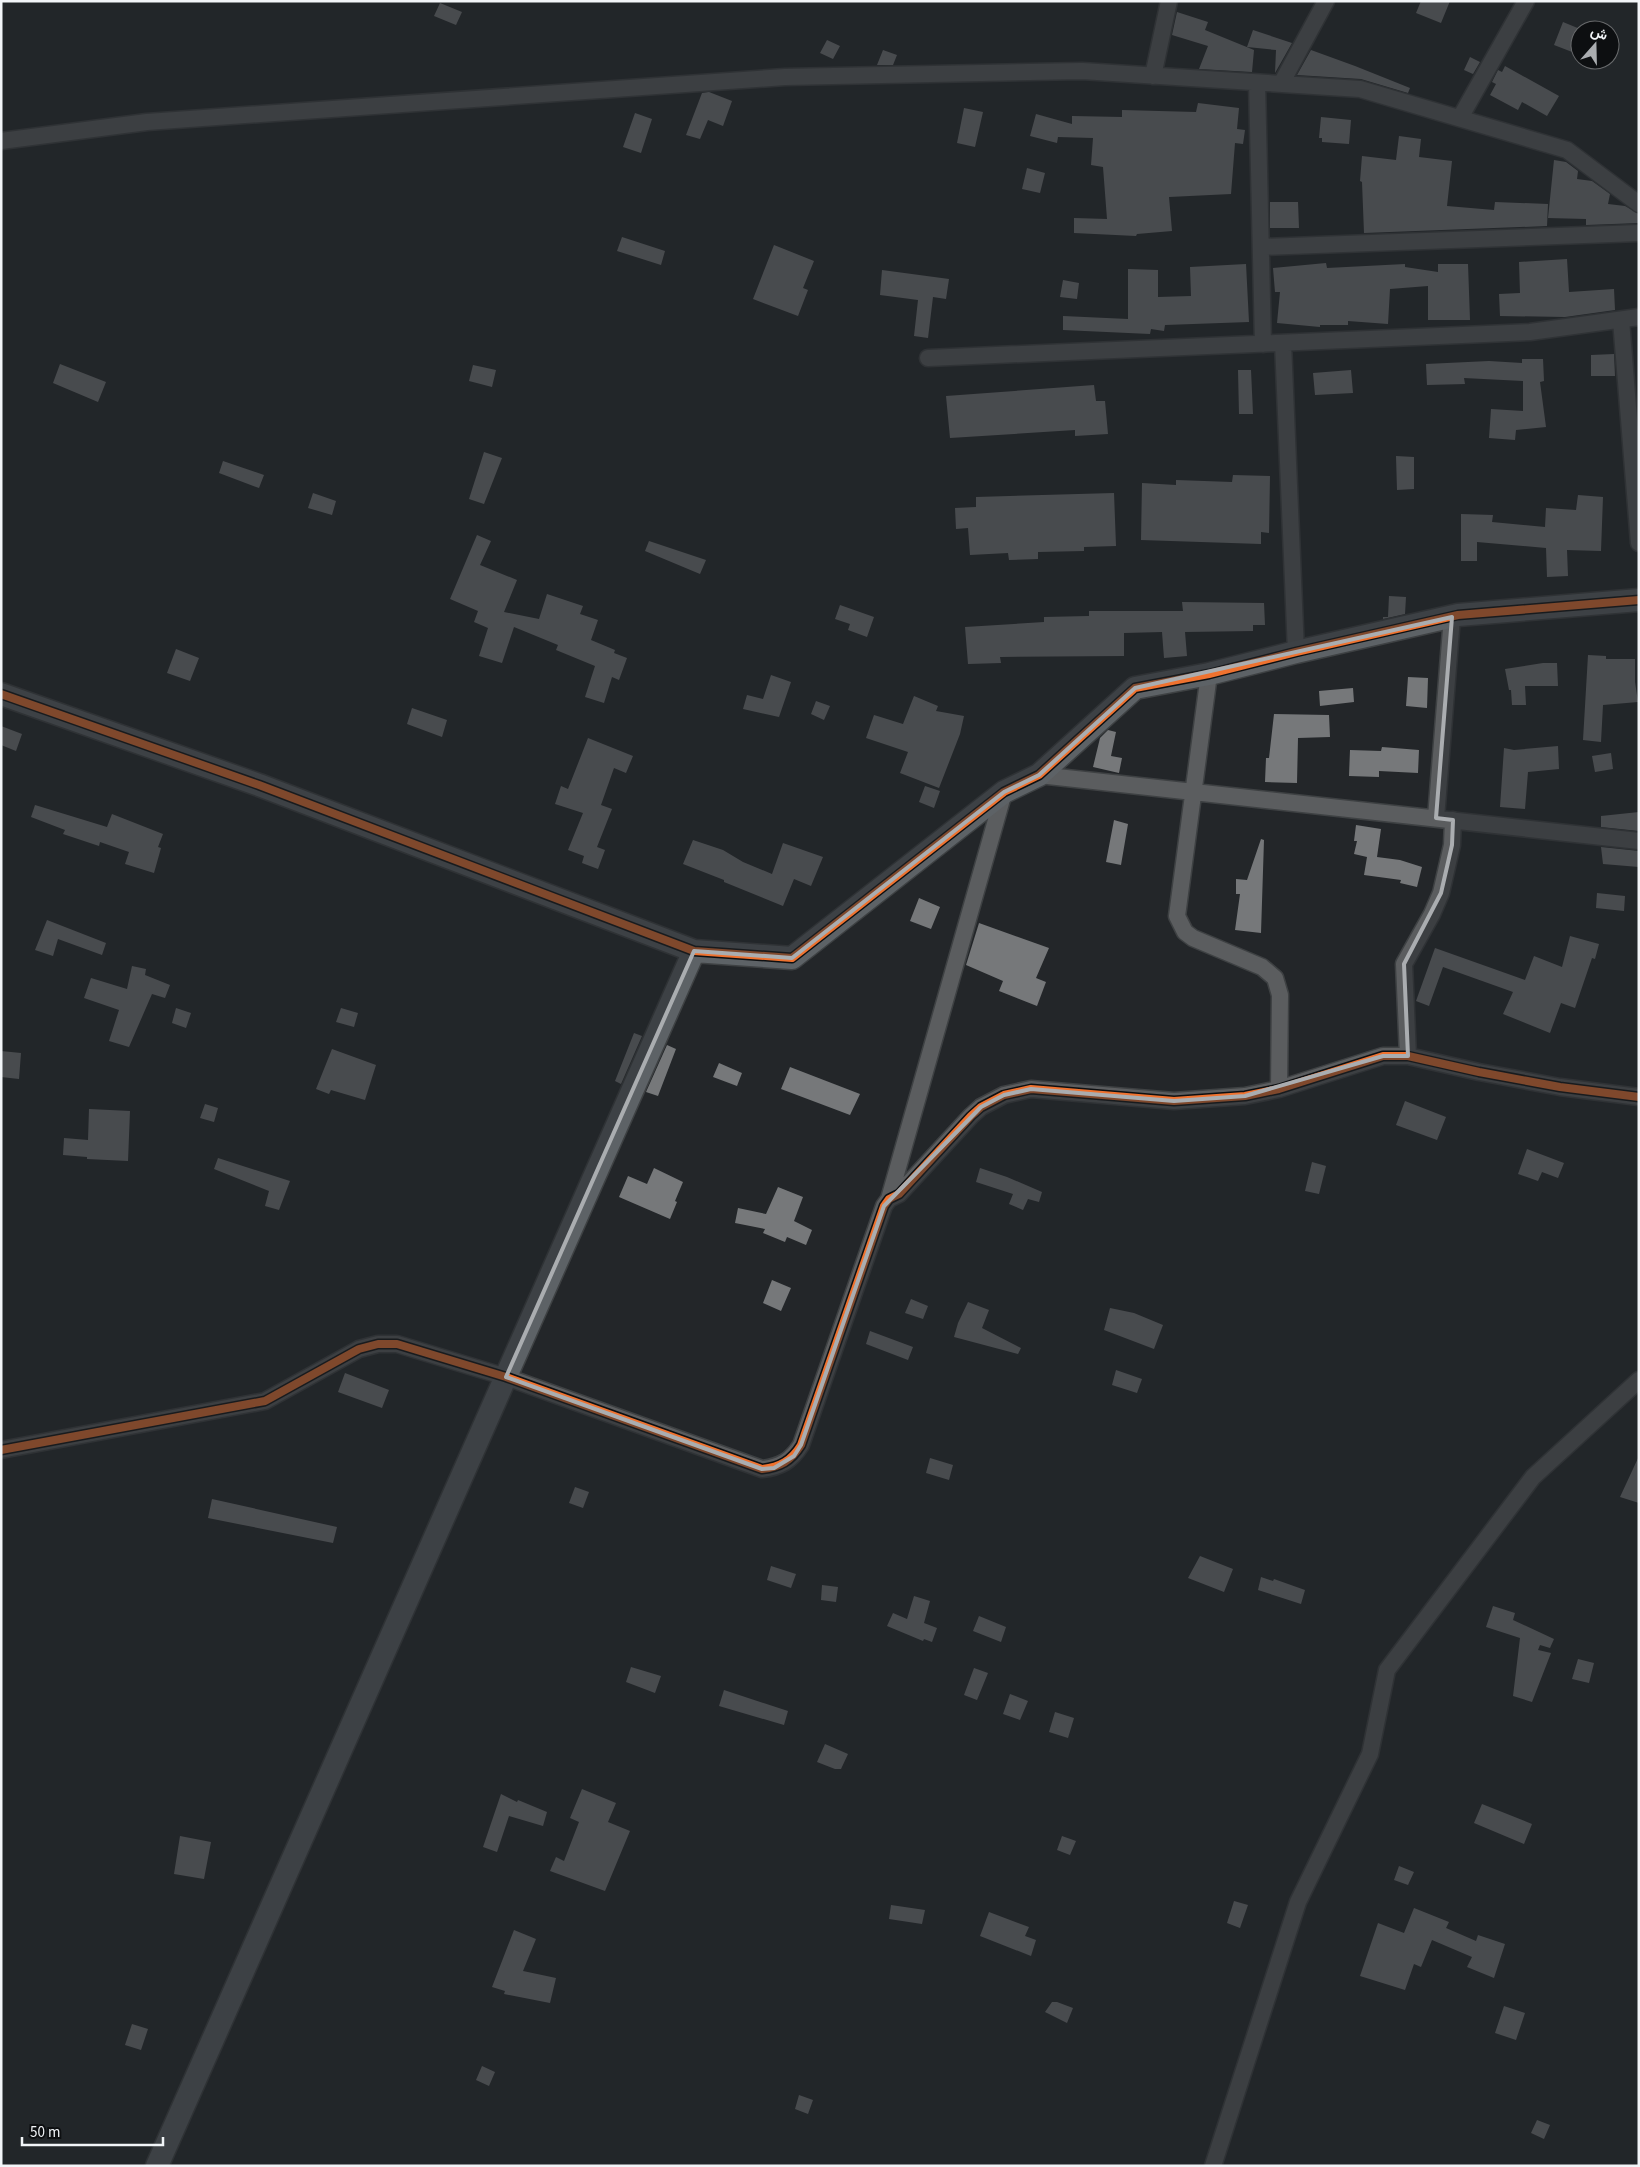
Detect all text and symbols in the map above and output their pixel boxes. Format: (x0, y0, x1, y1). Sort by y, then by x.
north arrow (1570, 20, 1620, 70)
text: ش (1588, 21, 1611, 46)
scale bar (22, 2114, 164, 2146)
text: 50 m (30, 2122, 60, 2143)

